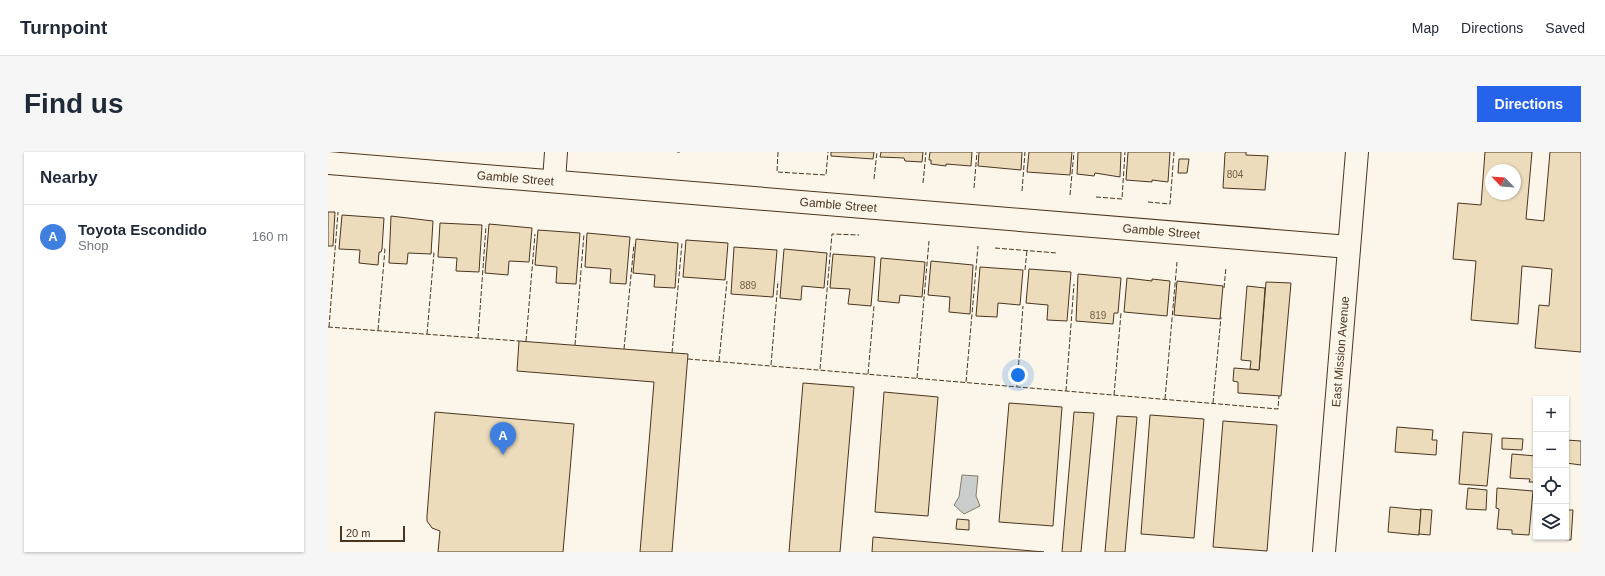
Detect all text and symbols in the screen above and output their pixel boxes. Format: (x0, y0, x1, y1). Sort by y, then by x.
text: Turnpoint (20, 17, 107, 38)
text: Map (1412, 20, 1439, 36)
text: Directions (1461, 20, 1523, 36)
text: Saved (1545, 20, 1585, 36)
button: Directions (1477, 86, 1581, 122)
text: Find us (24, 88, 124, 119)
north arrow (1485, 164, 1521, 200)
text: Nearby (40, 168, 98, 187)
street label: Gamble Street (476, 168, 555, 189)
house number: 804 (1227, 169, 1244, 180)
street label: Gamble Street (799, 195, 878, 215)
text: Toyota Escondido (78, 221, 207, 238)
street label: Gamble Street (1122, 221, 1201, 242)
text: A (48, 229, 58, 244)
text: 160 m (252, 229, 288, 244)
text: Shop (78, 238, 108, 253)
house number: 889 (740, 280, 757, 291)
street label: East Mission Avenue (1329, 295, 1352, 408)
house number: 819 (1090, 310, 1107, 321)
your location (1008, 365, 1028, 385)
map controls (1533, 396, 1569, 540)
button: + (1533, 396, 1569, 432)
pin: A (490, 422, 516, 455)
button: − (1533, 432, 1569, 468)
button: locate (1533, 468, 1569, 504)
button: layers (1533, 504, 1569, 540)
scale bar (340, 524, 405, 543)
text: 20 m (346, 527, 370, 539)

